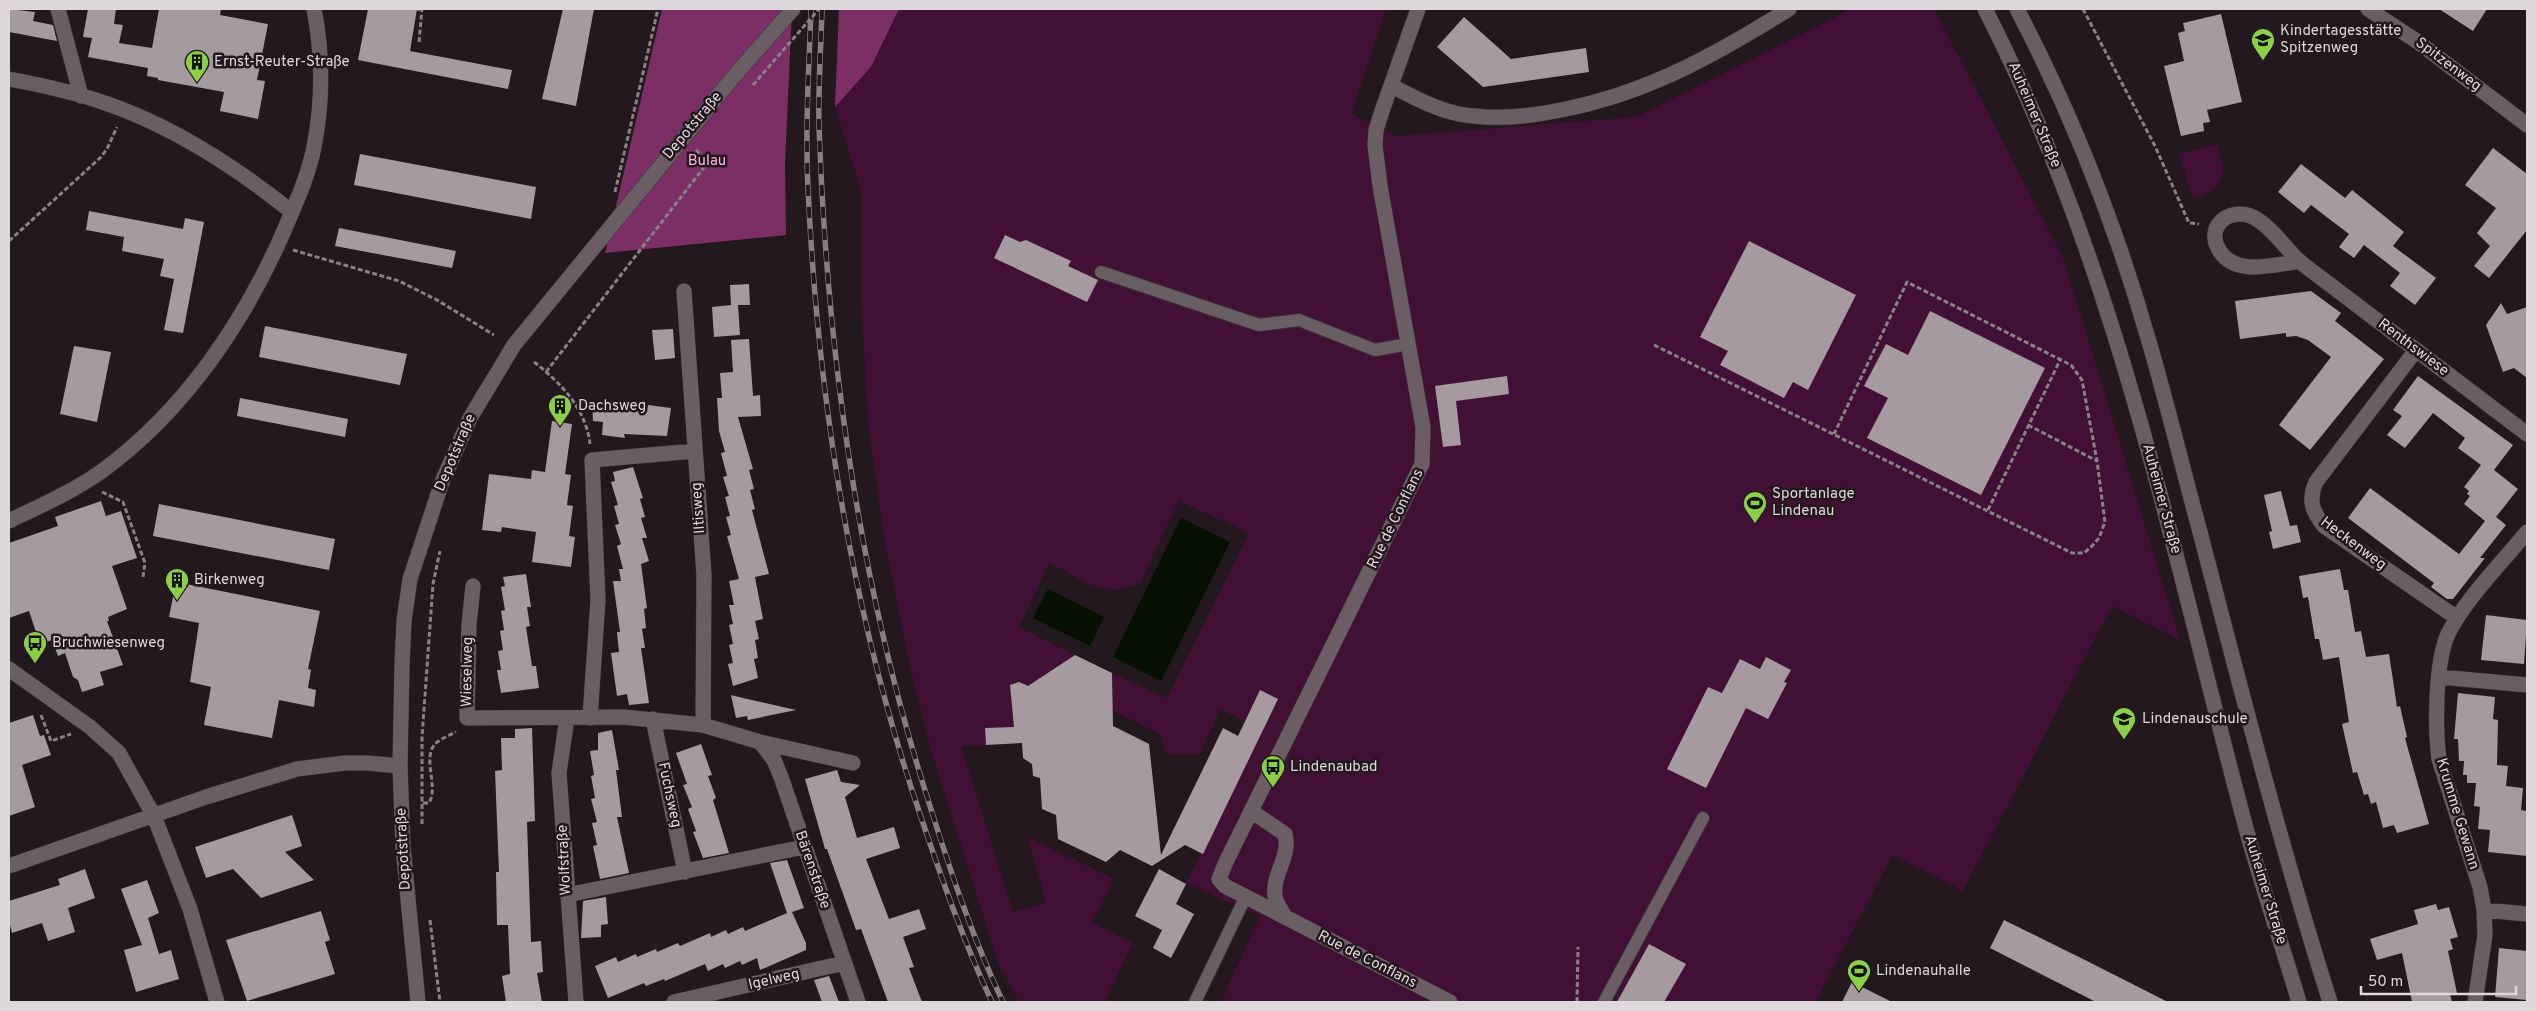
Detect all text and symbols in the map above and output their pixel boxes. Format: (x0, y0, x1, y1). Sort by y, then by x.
place label: Kindertagesstätte Spitzenweg (2280, 22, 2401, 58)
school or university icon: Kindertagesstätte Spitzenweg (2250, 27, 2276, 61)
street label: Spitzenweg (2411, 34, 2485, 96)
building icon: Ernst-Reuter-Straße (184, 49, 210, 83)
place label: Ernst-Reuter-Straße (214, 53, 350, 72)
street label: Auheimer Straße (2003, 59, 2065, 171)
street label: Depotstraße (659, 88, 727, 164)
park label: Bulau (688, 152, 726, 171)
street label: Renthswiese (2374, 315, 2452, 381)
building icon: Dachsweg (547, 393, 573, 427)
place label: Dachsweg (578, 397, 646, 416)
street label: Depotstraße (431, 411, 481, 495)
street label: Auheimer Straße (2137, 442, 2185, 556)
street label: Rue de Conflans (1364, 466, 1428, 572)
street label: Iltisweg (688, 482, 710, 534)
place label: Sportanlage Lindenau (1772, 485, 1855, 521)
sports icon: Sportanlage Lindenau (1742, 490, 1768, 524)
street label: Heckenweg (2316, 513, 2390, 575)
building icon: Birkenweg (164, 567, 190, 601)
place label: Birkenweg (194, 571, 265, 590)
bus stop icon: Bruchwiesenweg (22, 630, 48, 664)
place label: Bruchwiesenweg (52, 634, 165, 653)
street label: Wieselweg (458, 637, 478, 707)
school or university icon: Lindenauschule (2111, 706, 2137, 740)
place label: Lindenauschule (2142, 710, 2248, 729)
bus stop icon: Lindenaubad (1260, 754, 1286, 788)
street label: Krumme Gewann (2431, 756, 2483, 872)
place label: Lindenaubad (1290, 758, 1378, 777)
street label: Fuchsweg (653, 761, 685, 829)
street label: Depotstraße (392, 807, 416, 891)
street label: Wolfstraße (554, 824, 576, 896)
street label: Bärenstraße (790, 828, 834, 912)
street label: Auheimer Straße (2239, 833, 2291, 947)
street label: Rue de Conflans (1314, 927, 1420, 993)
sports icon: Lindenauhalle (1846, 958, 1872, 992)
place label: Lindenauhalle (1876, 962, 1971, 981)
scale bar (2361, 964, 2516, 996)
street label: Igelweg (747, 965, 801, 995)
text: 50 m (2368, 973, 2403, 992)

